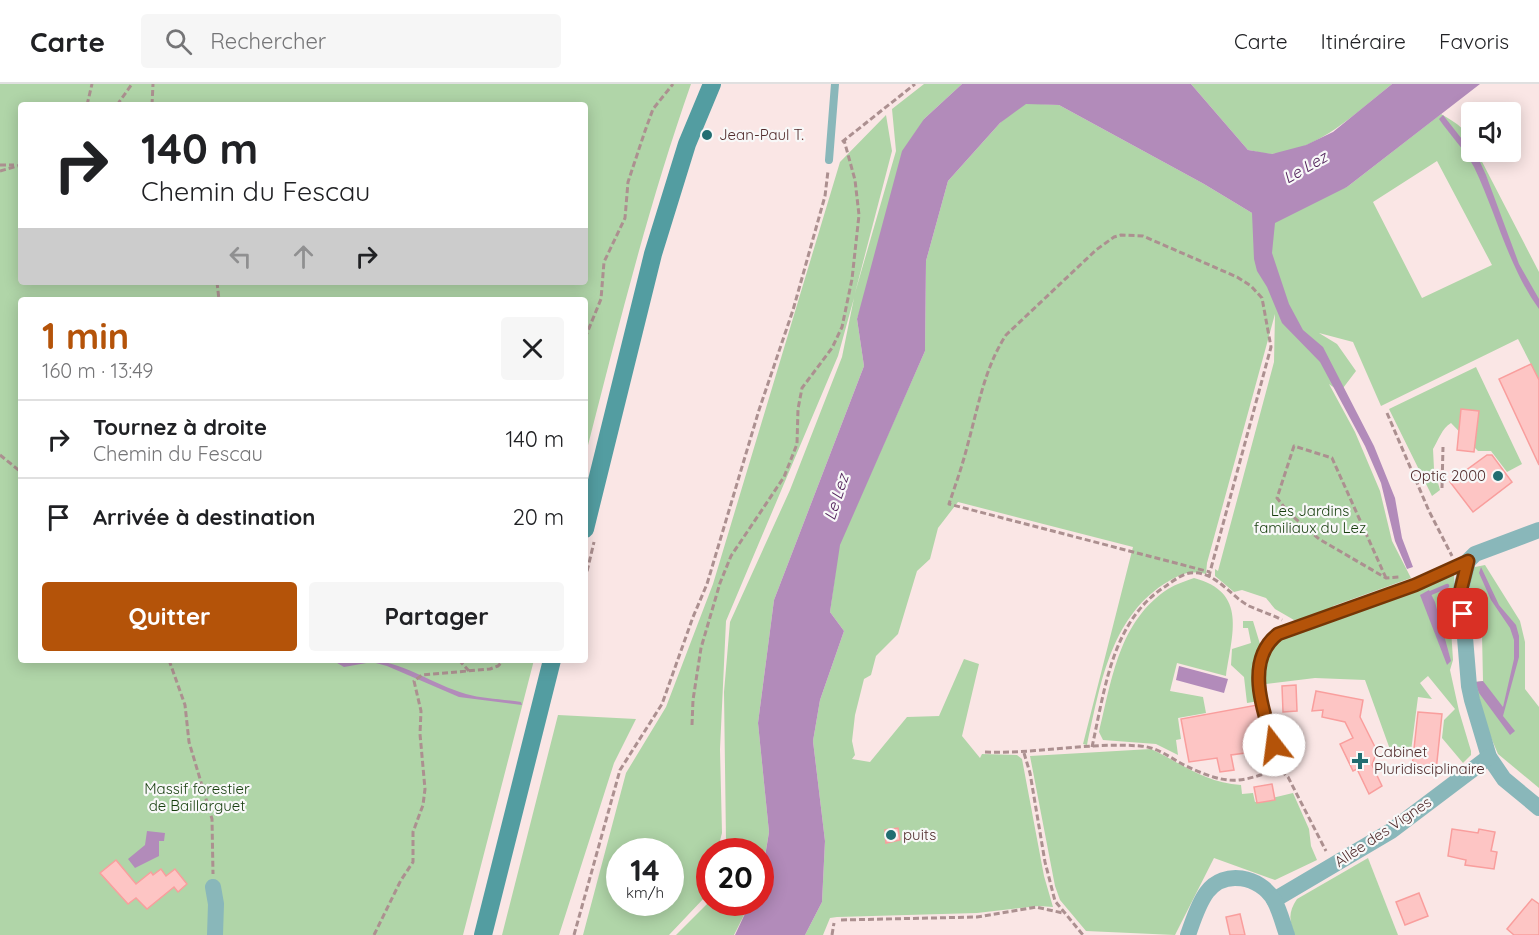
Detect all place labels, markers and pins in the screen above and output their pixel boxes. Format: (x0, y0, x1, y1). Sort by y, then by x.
place label: Jean-Paul T. (719, 125, 804, 144)
marker: Jean-Paul T. (700, 128, 714, 142)
place label: Optic 2000 (1410, 466, 1486, 485)
marker: Optic 2000 (1491, 469, 1505, 483)
pin (1437, 588, 1488, 639)
place label: Cabinet Pluridisciplinaire (1374, 742, 1485, 778)
marker: Cabinet Pluridisciplinaire (1351, 752, 1369, 770)
place label: puits (903, 825, 936, 844)
marker: puits (884, 828, 898, 842)

